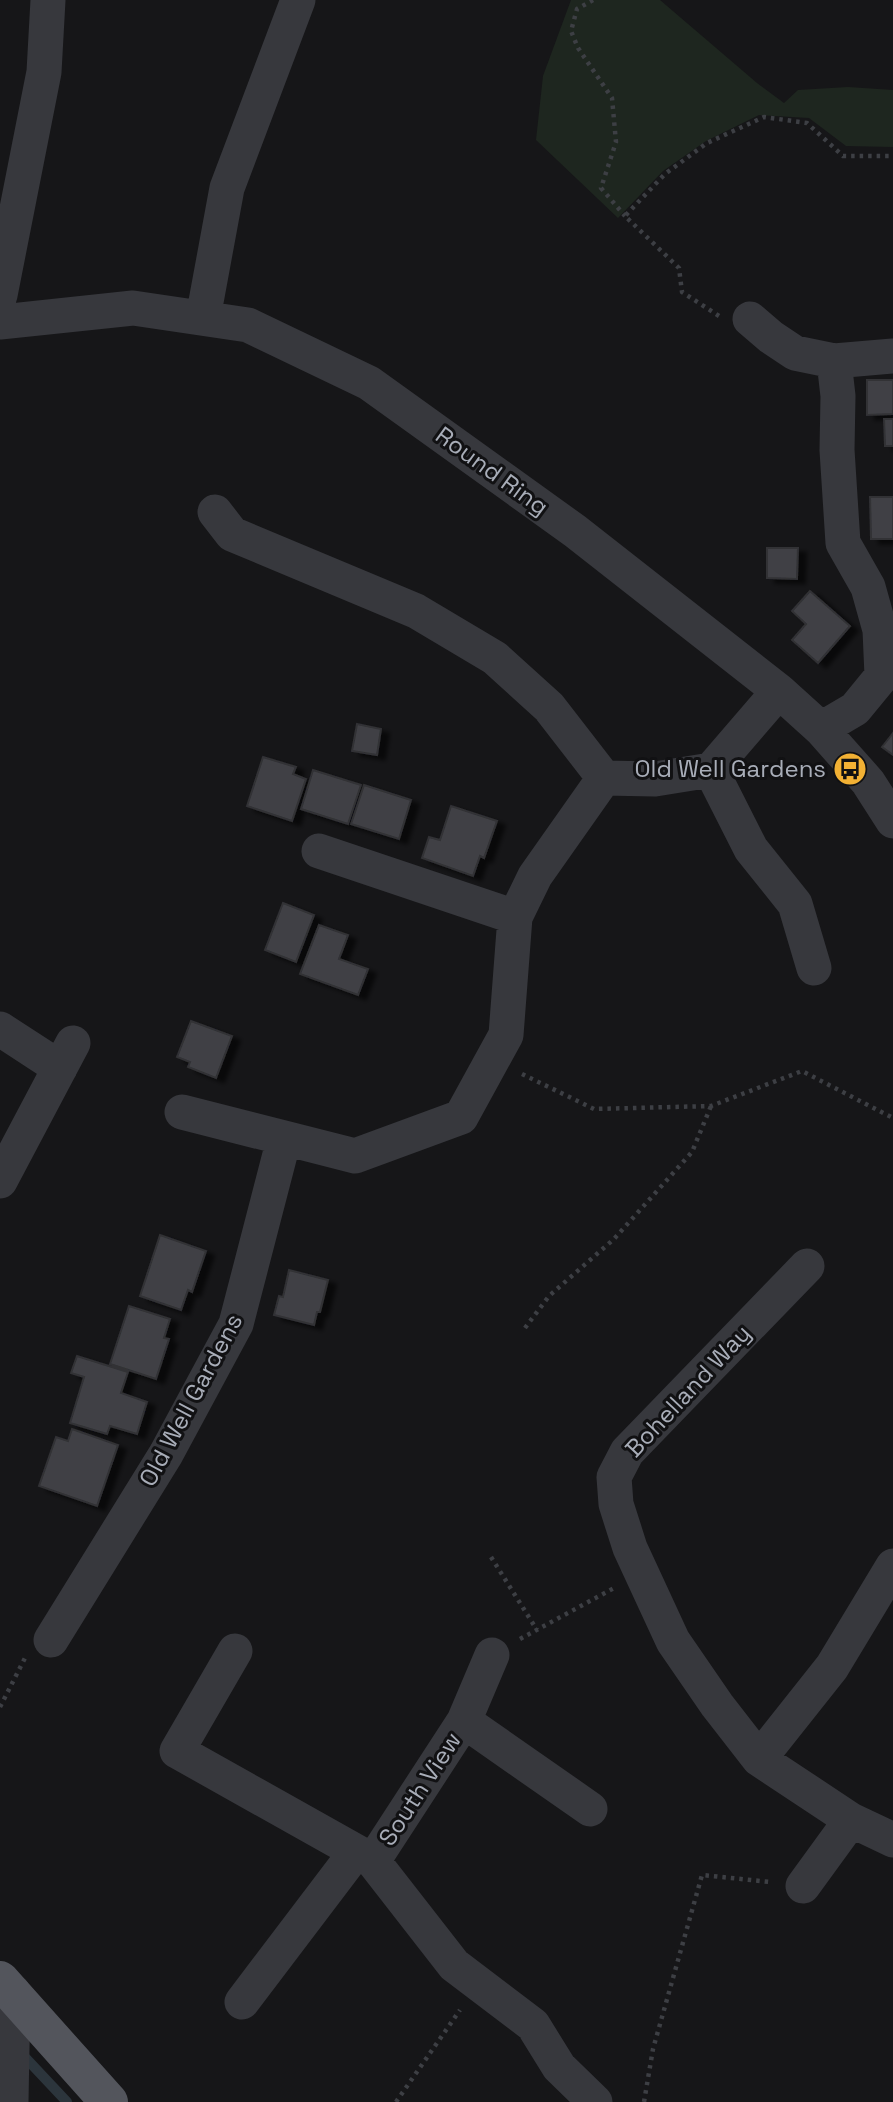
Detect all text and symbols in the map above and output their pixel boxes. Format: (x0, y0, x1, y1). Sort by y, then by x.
street label: Round Ring (430, 419, 555, 522)
bus stop icon: Old Well Gardens (831, 750, 869, 788)
place label: Old Well Gardens (635, 753, 826, 784)
street label: Old Well Gardens (132, 1308, 249, 1492)
street label: Bohelland Way (618, 1318, 757, 1463)
street label: South View (371, 1726, 468, 1852)

